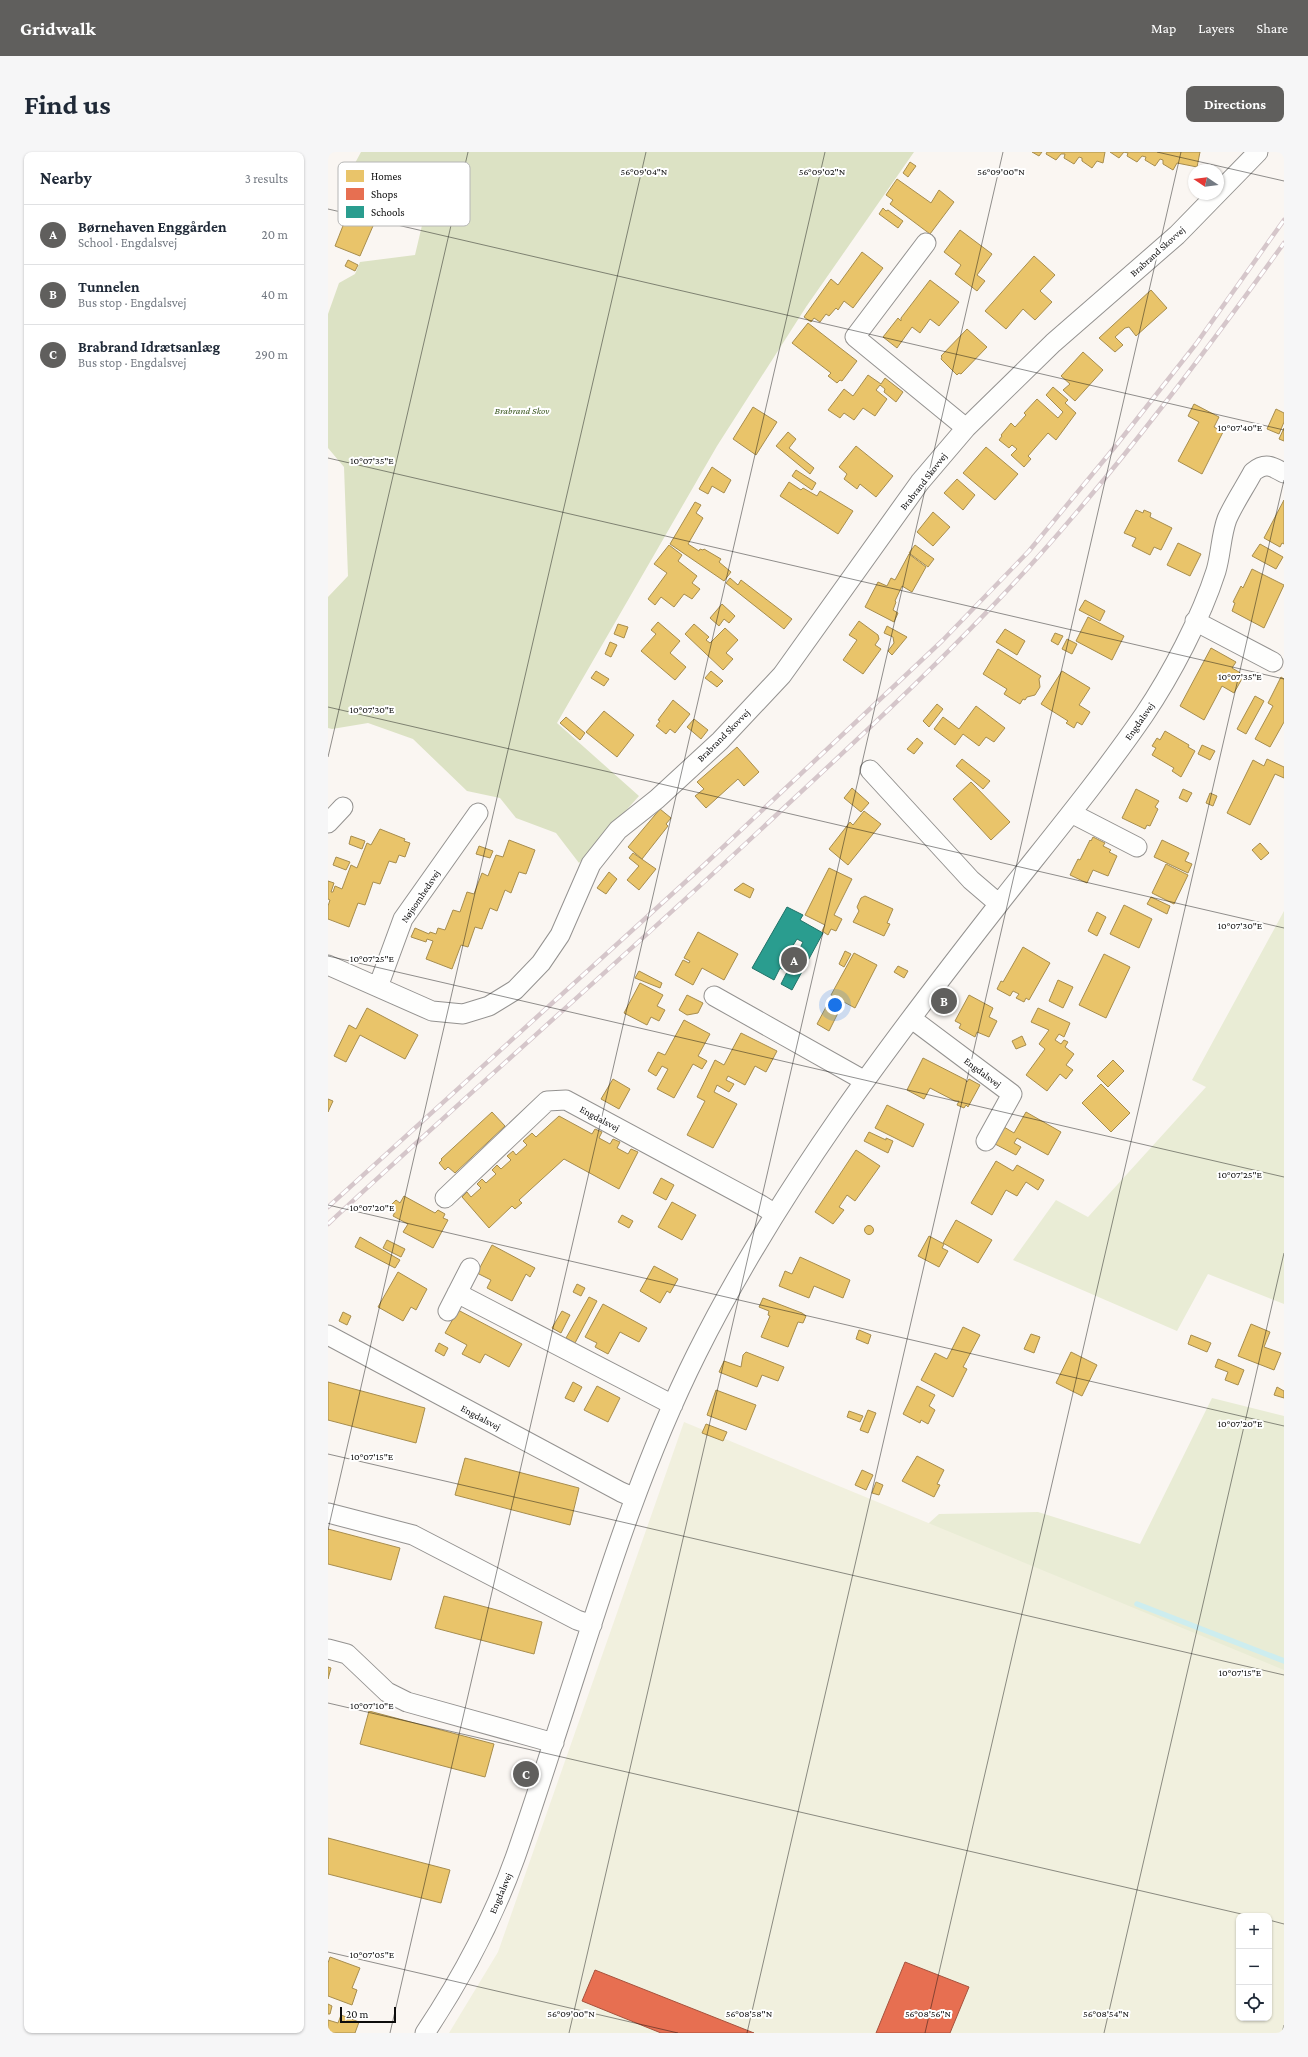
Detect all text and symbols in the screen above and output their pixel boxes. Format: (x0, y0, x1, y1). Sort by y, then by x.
text: Gridwalk (20, 18, 96, 39)
text: Map (1151, 20, 1176, 36)
text: Layers (1198, 20, 1235, 36)
text: Share (1257, 20, 1288, 36)
button: Directions (1186, 86, 1284, 122)
text: Find us (24, 89, 111, 120)
legend (338, 162, 470, 226)
north arrow (1188, 164, 1224, 200)
text: 56°09'04"N (621, 166, 668, 177)
text: 56°09'02"N (799, 166, 846, 177)
text: 56°09'00"N (977, 166, 1025, 177)
text: Nearby (40, 169, 92, 188)
text: Homes (371, 170, 402, 182)
text: 3 results (245, 171, 288, 186)
text: Shops (371, 188, 398, 201)
text: Schools (371, 206, 405, 218)
text: Børnehaven Enggården (78, 219, 227, 235)
street label: Brabrand Skovvej (1128, 224, 1188, 279)
text: A (49, 227, 57, 242)
text: 20 m (262, 227, 288, 242)
text: School · Engdalsvej (78, 235, 177, 250)
text: Tunnelen (78, 279, 140, 295)
text: B (49, 287, 57, 302)
text: 40 m (261, 287, 288, 302)
text: Bus stop · Engdalsvej (78, 295, 187, 310)
text: Brabrand Idrætsanlæg (78, 339, 220, 355)
text: C (49, 347, 57, 362)
text: 290 m (255, 347, 288, 362)
text: Bus stop · Engdalsvej (78, 355, 187, 370)
park label: Brabrand Skov (495, 405, 549, 416)
text: 10°07'40"E (1218, 422, 1263, 433)
street label: Brabrand Skovvej (898, 451, 950, 513)
text: 10°07'35"E (350, 455, 394, 466)
text: 10°07'35"E (1218, 671, 1262, 682)
street label: Engdalsvej (1122, 700, 1157, 743)
text: 10°07'30"E (350, 704, 395, 715)
street label: Brabrand Skovvej (695, 707, 753, 765)
street label: Nøjsomhedsvej (399, 868, 443, 925)
text: 10°07'30"E (1218, 920, 1263, 931)
pin: A (781, 945, 807, 975)
text: 10°07'25"E (350, 953, 394, 964)
pin: B (931, 986, 957, 1016)
your location (825, 995, 845, 1015)
street label: Engdalsvej (961, 1055, 1003, 1091)
street label: Engdalsvej (578, 1103, 621, 1134)
text: 10°07'25"E (1218, 1169, 1262, 1180)
text: 10°07'20"E (350, 1202, 395, 1213)
street label: Engdalsvej (459, 1402, 502, 1433)
text: 10°07'20"E (1218, 1418, 1263, 1429)
text: 10°07'15"E (351, 1451, 394, 1462)
text: 10°07'15"E (1219, 1667, 1262, 1678)
text: 10°07'10"E (350, 1700, 394, 1711)
pin: C (513, 1759, 539, 1789)
street label: Engdalsvej (487, 1871, 515, 1916)
map controls (1236, 1913, 1272, 2021)
button: + (1236, 1913, 1272, 1949)
text: 10°07'05"E (350, 1949, 395, 1960)
button: − (1236, 1949, 1272, 1985)
button: locate (1236, 1985, 1272, 2021)
scale bar (340, 2005, 396, 2024)
text: 20 m (346, 2008, 368, 2020)
text: 56°09'00"N (547, 2008, 595, 2019)
text: 56°08'58"N (726, 2008, 773, 2019)
text: 56°08'56"N (905, 2008, 952, 2019)
text: 56°08'54"N (1083, 2008, 1129, 2019)

